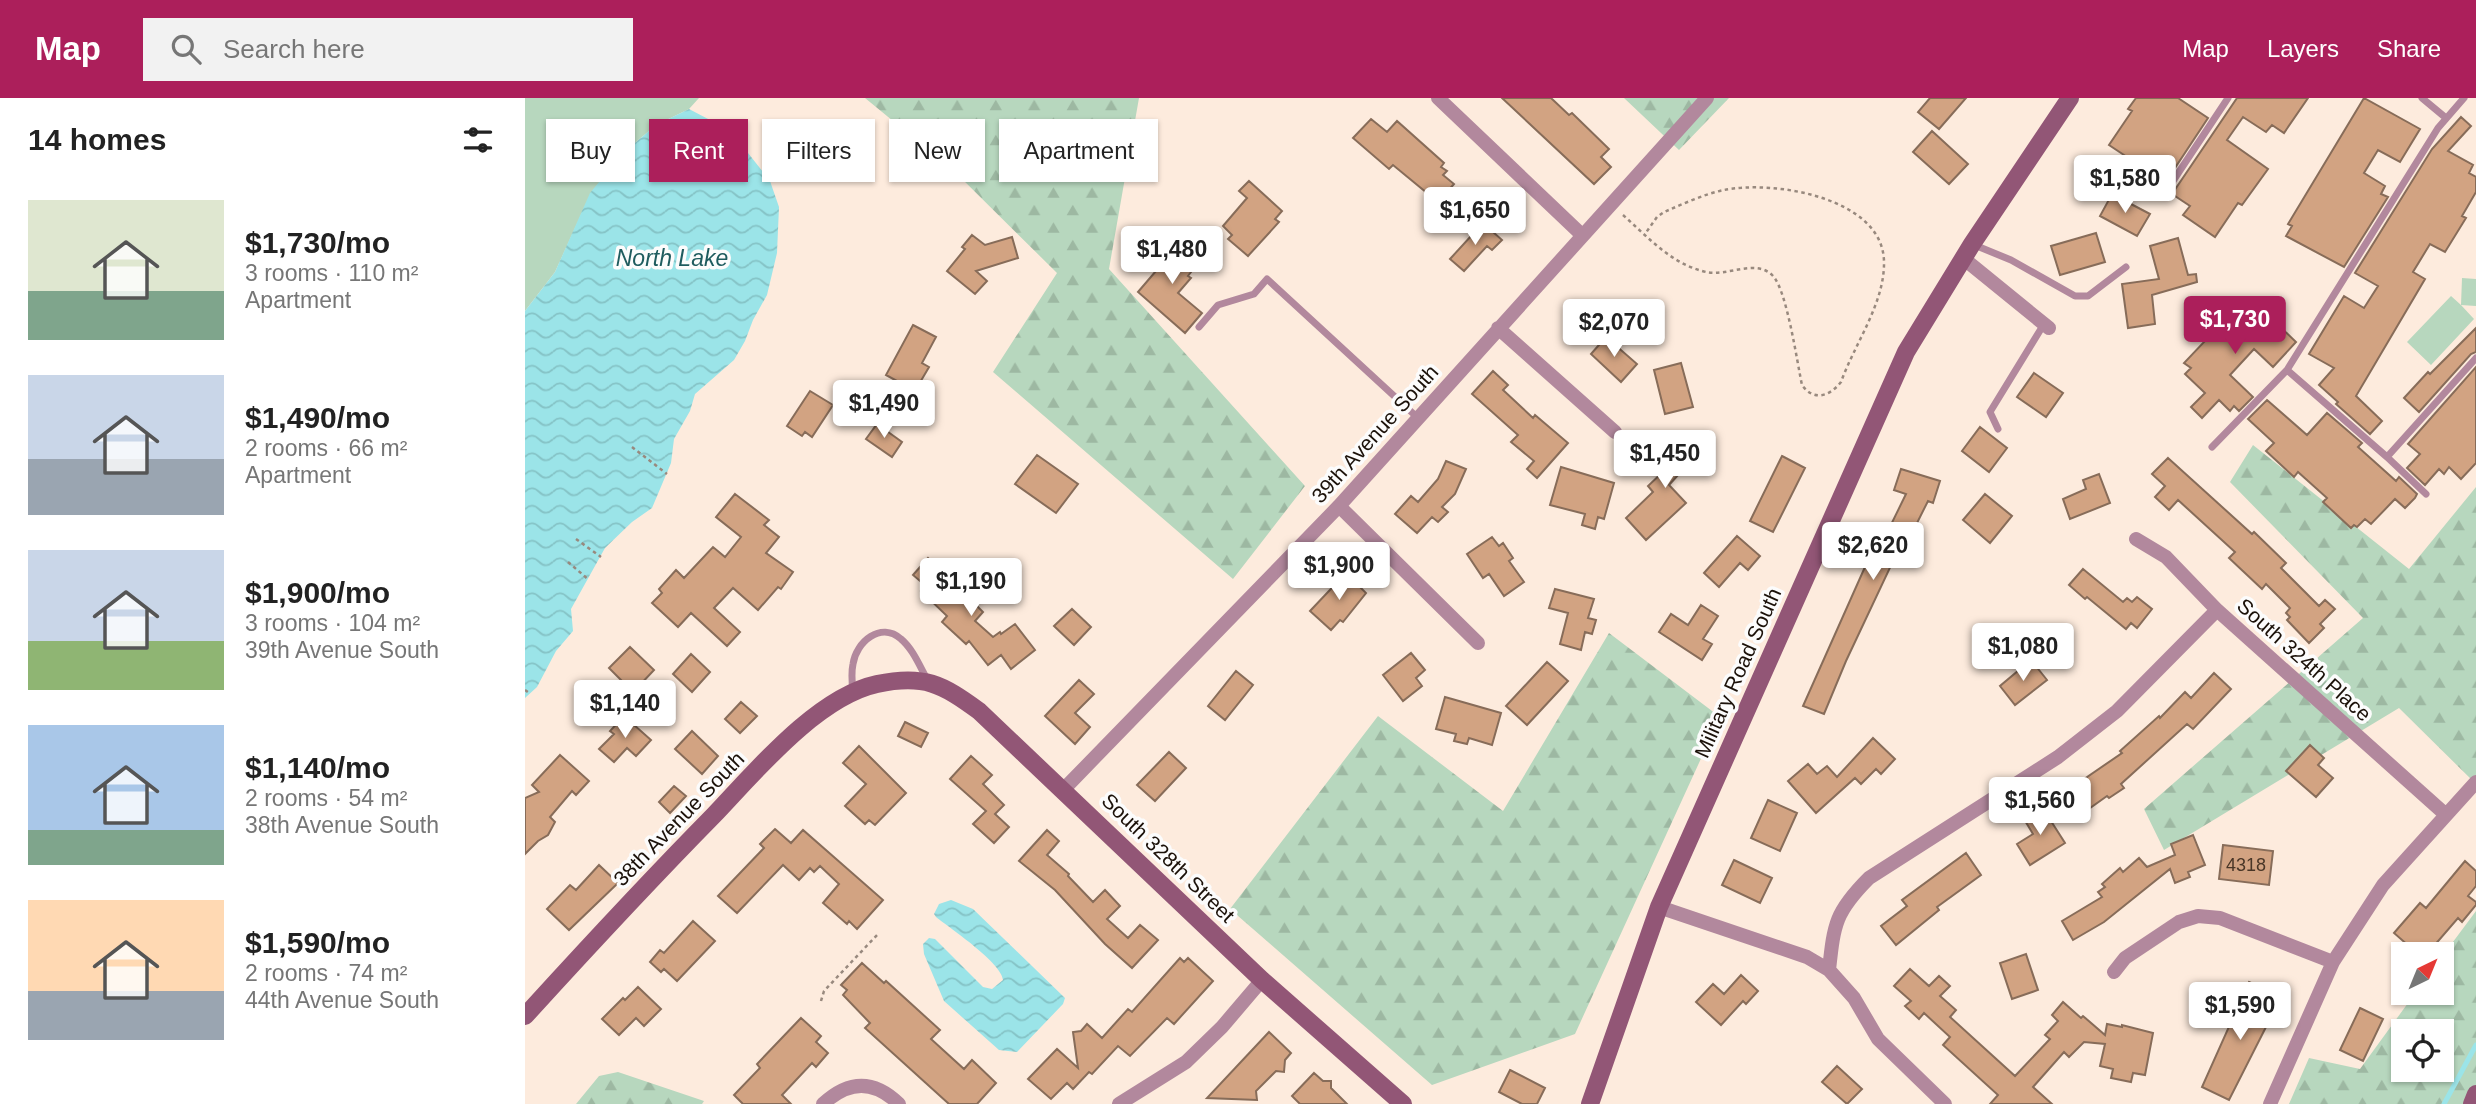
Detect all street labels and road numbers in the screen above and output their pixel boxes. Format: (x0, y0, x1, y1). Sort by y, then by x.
street label: 39th Avenue South (1307, 360, 1442, 507)
street label: Military Road South (1690, 584, 1785, 761)
street label: South 324th Place (2233, 594, 2376, 726)
street label: 38th Avenue South (609, 747, 748, 890)
street label: South 328th Street (1097, 789, 1239, 927)

